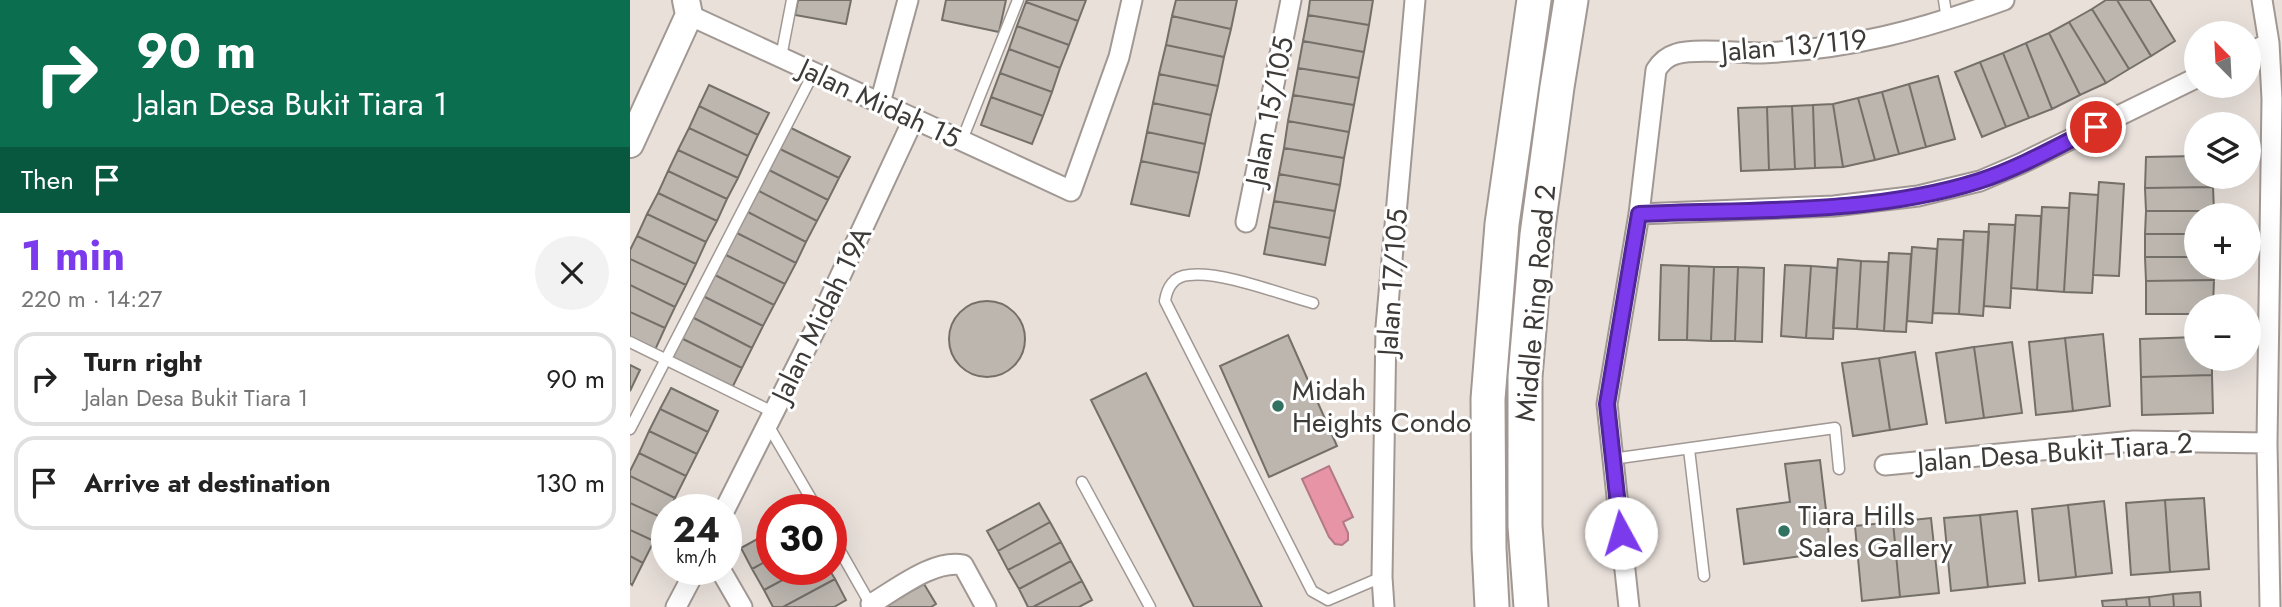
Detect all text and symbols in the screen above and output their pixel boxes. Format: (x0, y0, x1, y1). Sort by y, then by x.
text: 90 m (136, 16, 256, 86)
street label: Jalan 13/119 (1715, 19, 1869, 73)
north arrow (2184, 21, 2261, 98)
map controls (2184, 21, 2261, 371)
icon: right (21, 28, 112, 119)
street label: Jalan 15/105 (1234, 33, 1304, 193)
street label: Jalan Midah 15 (789, 46, 967, 159)
text: Jalan Desa Bukit Tiara 1 (136, 81, 448, 127)
pin (2066, 97, 2126, 157)
icon: arrive (2077, 108, 2115, 146)
button: layers (2184, 112, 2261, 189)
text: Then (21, 161, 74, 199)
icon: arrive (88, 161, 126, 199)
street label: Middle Ring Road 2 (1505, 183, 1566, 423)
button: + (2184, 203, 2261, 280)
street label: Jalan 17/105 (1367, 207, 1418, 361)
street label: Jalan Midah 19A (759, 219, 882, 413)
text: 1 min (21, 225, 125, 286)
button: close (535, 236, 609, 310)
text: 220 m · 14:27 (21, 282, 162, 316)
button: − (2184, 294, 2261, 371)
text: Turn right (84, 343, 202, 381)
icon: right (25, 360, 63, 398)
text: 90 m (546, 360, 605, 398)
place label: Midah Heights Condo (1292, 370, 1471, 443)
text: Jalan Desa Bukit Tiara 1 (84, 381, 308, 415)
marker: Midah Heights Condo (1270, 398, 1286, 414)
street label: Jalan Desa Bukit Tiara 2 (1912, 422, 2194, 483)
icon: arrive (25, 464, 63, 502)
text: Arrive at destination (84, 464, 331, 502)
text: 130 m (535, 464, 605, 502)
speed limit sign: 30 (756, 494, 847, 585)
place label: Tiara Hills Sales Gallery (1798, 495, 1953, 568)
position arrow (1584, 496, 1658, 570)
text: 24 (673, 505, 720, 555)
marker: Tiara Hills Sales Gallery (1776, 523, 1792, 539)
text: km/h (676, 544, 717, 570)

